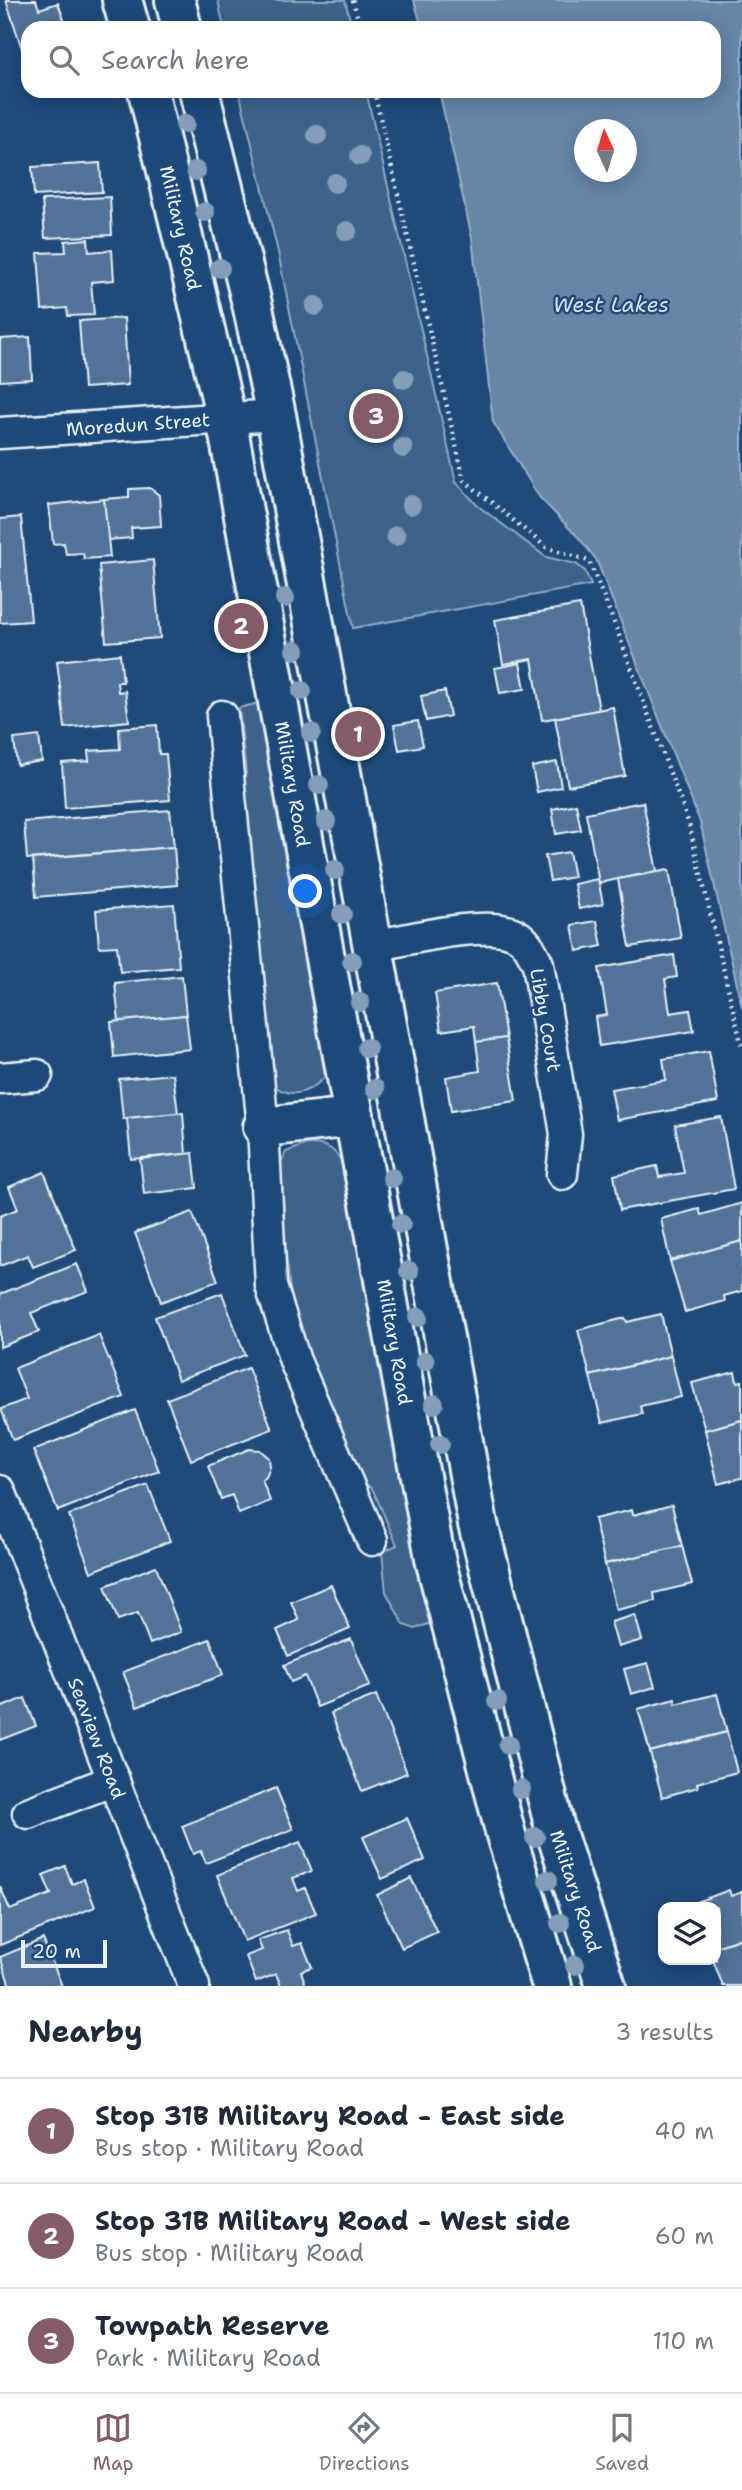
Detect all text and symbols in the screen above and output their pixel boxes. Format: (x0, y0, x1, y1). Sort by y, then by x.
search box (21, 21, 721, 98)
icon: search (45, 41, 83, 79)
text: Search here (101, 42, 250, 77)
north arrow (574, 119, 637, 182)
street label: Military Road (154, 163, 207, 293)
water label: West Lakes (553, 291, 669, 319)
pin: 3 (353, 390, 399, 442)
street label: Moredun Street (65, 407, 211, 442)
pin: 2 (218, 600, 264, 652)
pin: 1 (335, 708, 381, 760)
street label: Military Road (269, 719, 316, 849)
your location (288, 874, 322, 908)
street label: Libby Court (524, 966, 567, 1074)
street label: Military Road (371, 1277, 418, 1407)
street label: Seaview Road (62, 1674, 131, 1803)
street label: Military Road (544, 1827, 607, 1955)
map controls (658, 1902, 721, 1965)
button: layers (658, 1902, 721, 1965)
scale bar (21, 1937, 107, 1969)
text: 20 m (32, 1939, 81, 1964)
text: Nearby (28, 2011, 143, 2052)
text: 3 results (615, 2017, 714, 2047)
text: Stop 31B Military Road - East side (95, 2098, 565, 2133)
text: 1 (46, 2116, 56, 2146)
text: 40 m (654, 2116, 714, 2146)
text: Bus stop · Military Road (95, 2133, 364, 2163)
text: Stop 31B Military Road - West side (95, 2203, 571, 2238)
text: 2 (43, 2221, 59, 2251)
text: 60 m (655, 2221, 714, 2251)
text: Bus stop · Military Road (95, 2238, 364, 2268)
text: Towpath Reserve (95, 2308, 330, 2343)
text: 3 (43, 2326, 59, 2356)
text: 110 m (652, 2326, 714, 2356)
text: Park · Military Road (95, 2343, 320, 2373)
tab: Map (93, 2409, 133, 2476)
tab: Directions (319, 2409, 410, 2476)
tab: Saved (595, 2409, 649, 2476)

